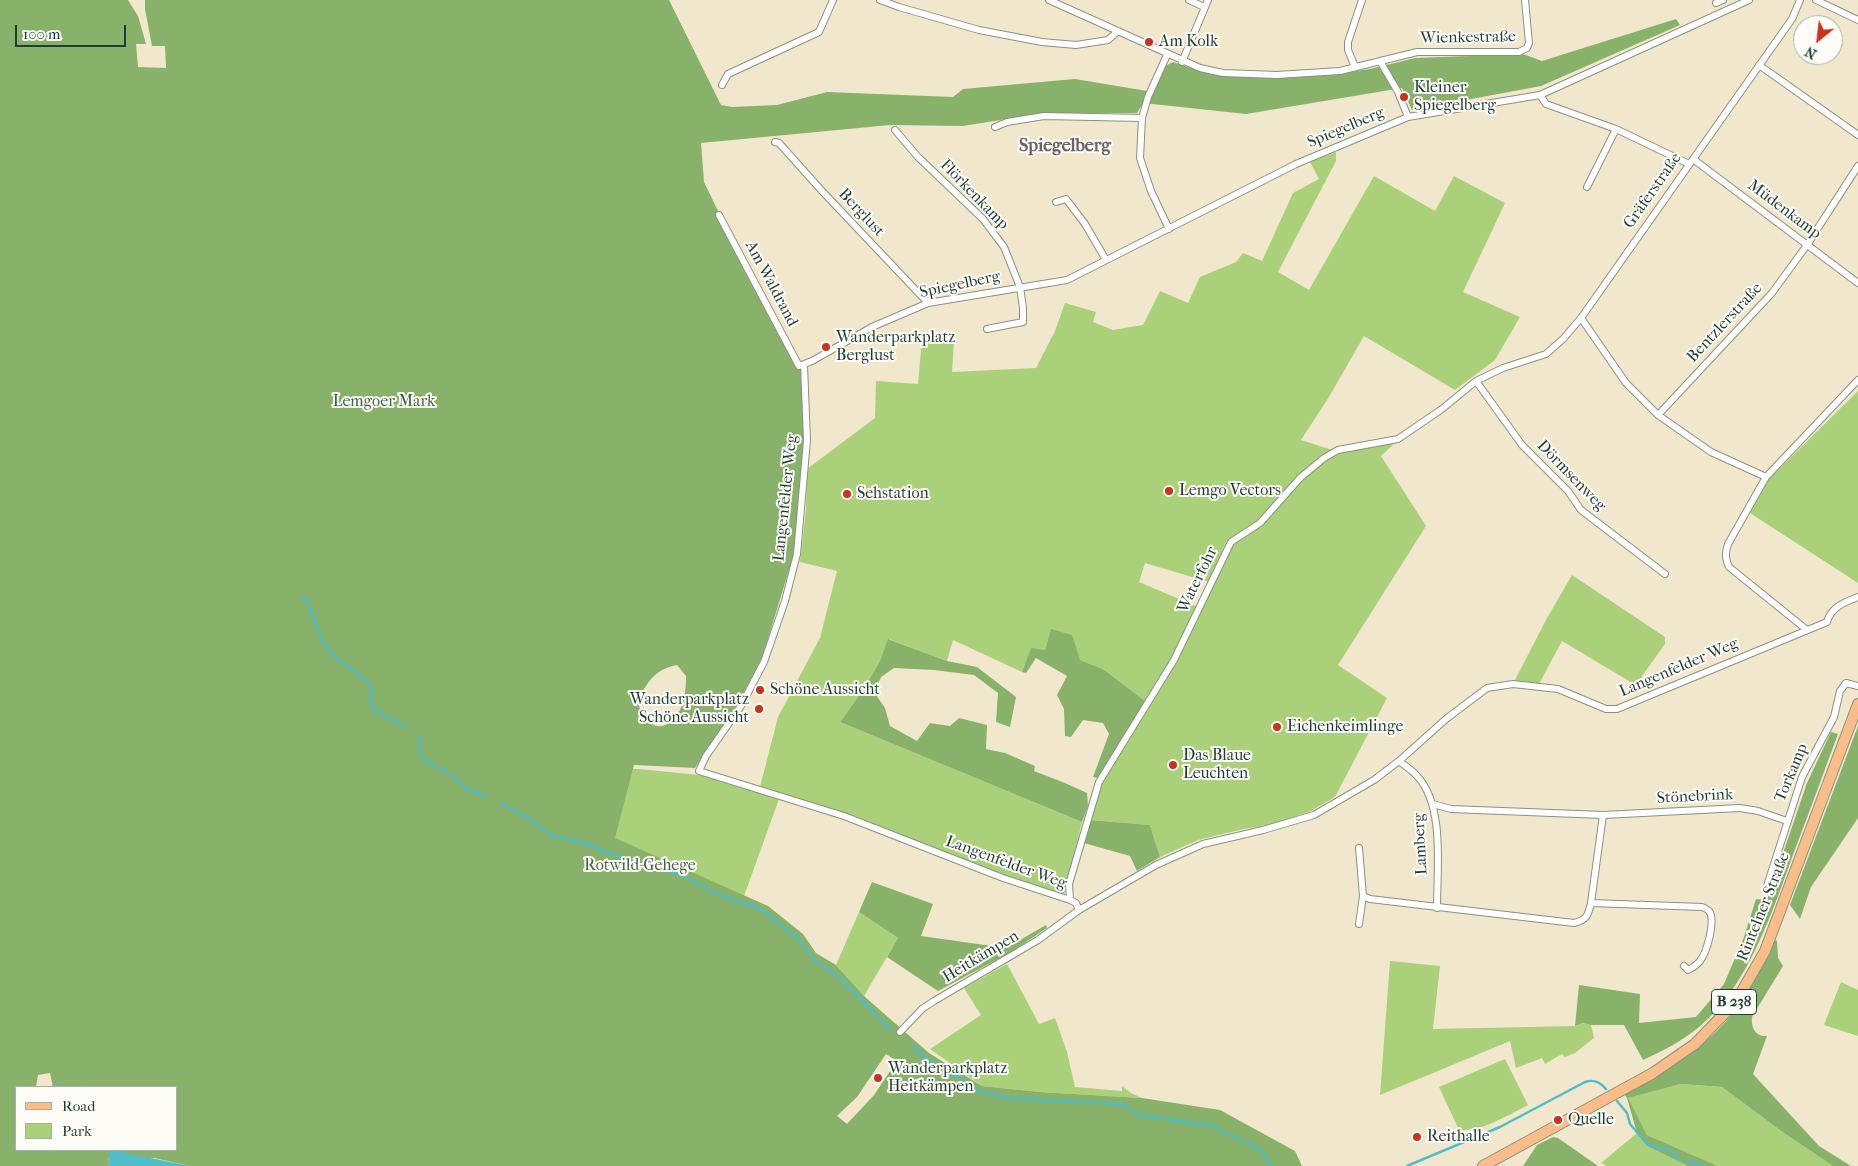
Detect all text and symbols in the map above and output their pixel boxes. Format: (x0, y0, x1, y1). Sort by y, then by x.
scale bar (18, 15, 129, 47)
north arrow (1793, 15, 1843, 65)
text: 100 m (23, 25, 61, 43)
street label: Wienkestraße (1420, 28, 1516, 48)
place label: Am Kolk (1159, 32, 1218, 52)
marker: Am Kolk (1143, 36, 1155, 48)
text: N (1802, 43, 1820, 63)
place label: Kleiner Spiegelberg (1414, 78, 1496, 116)
marker: Kleiner Spiegelberg (1398, 91, 1410, 103)
street label: Spiegelberg (1305, 103, 1387, 153)
district label: Spiegelberg (1019, 136, 1111, 158)
street label: Gräferstraße (1620, 150, 1686, 232)
street label: Flörkenkamp (936, 156, 1012, 234)
street label: Müdenkamp (1744, 176, 1824, 244)
street label: Berglust (834, 185, 888, 241)
street label: Am Waldrand (740, 238, 802, 330)
street label: Spiegelberg (918, 267, 1002, 303)
street label: Bentzlerstraße (1683, 279, 1767, 367)
place label: Wanderparkplatz Berglust (836, 328, 955, 366)
marker: Wanderparkplatz Berglust (820, 341, 832, 353)
park label: Lemgoer Mark (333, 392, 435, 412)
street label: Langenfelder Weg (770, 434, 802, 562)
street label: Dörmsenweg (1532, 437, 1610, 515)
place label: Lemgo Vectors (1179, 481, 1281, 501)
place label: Sehstation (857, 484, 929, 504)
marker: Lemgo Vectors (1163, 485, 1175, 497)
marker: Sehstation (841, 488, 853, 500)
street label: Waterfohr (1174, 544, 1222, 616)
street label: Langenfelder Weg (1617, 634, 1741, 702)
place label: Schöne Aussicht (770, 680, 880, 700)
marker: Schöne Aussicht (754, 684, 766, 696)
place label: Wanderparkplatz Schöne Aussicht (630, 690, 749, 728)
marker: Wanderparkplatz Schöne Aussicht (753, 703, 765, 715)
place label: Eichenkeimlinge (1287, 717, 1403, 737)
marker: Eichenkeimlinge (1271, 721, 1283, 733)
street label: Torkamp (1771, 741, 1813, 805)
place label: Das Blaue Leuchten (1183, 746, 1251, 784)
marker: Das Blaue Leuchten (1167, 759, 1179, 771)
street label: Stönebrink (1656, 785, 1734, 809)
street label: Lamberg (1410, 813, 1432, 875)
street label: Langenfelder Weg (943, 832, 1069, 894)
street label: Rintelner Straße (1733, 850, 1795, 964)
park label: Rotwild-Gehege (584, 856, 696, 876)
street label: Heitkämpen (939, 927, 1023, 987)
road number: B 238 (1712, 990, 1756, 1014)
place label: Wanderparkplatz Heitkämpen (888, 1059, 1007, 1097)
marker: Wanderparkplatz Heitkämpen (872, 1072, 884, 1084)
legend (15, 1086, 178, 1151)
text: Road (62, 1097, 95, 1115)
place label: Quelle (1568, 1110, 1614, 1130)
marker: Quelle (1552, 1114, 1564, 1126)
text: Park (62, 1122, 92, 1140)
place label: Reithalle (1427, 1127, 1490, 1147)
marker: Reithalle (1411, 1131, 1423, 1143)

